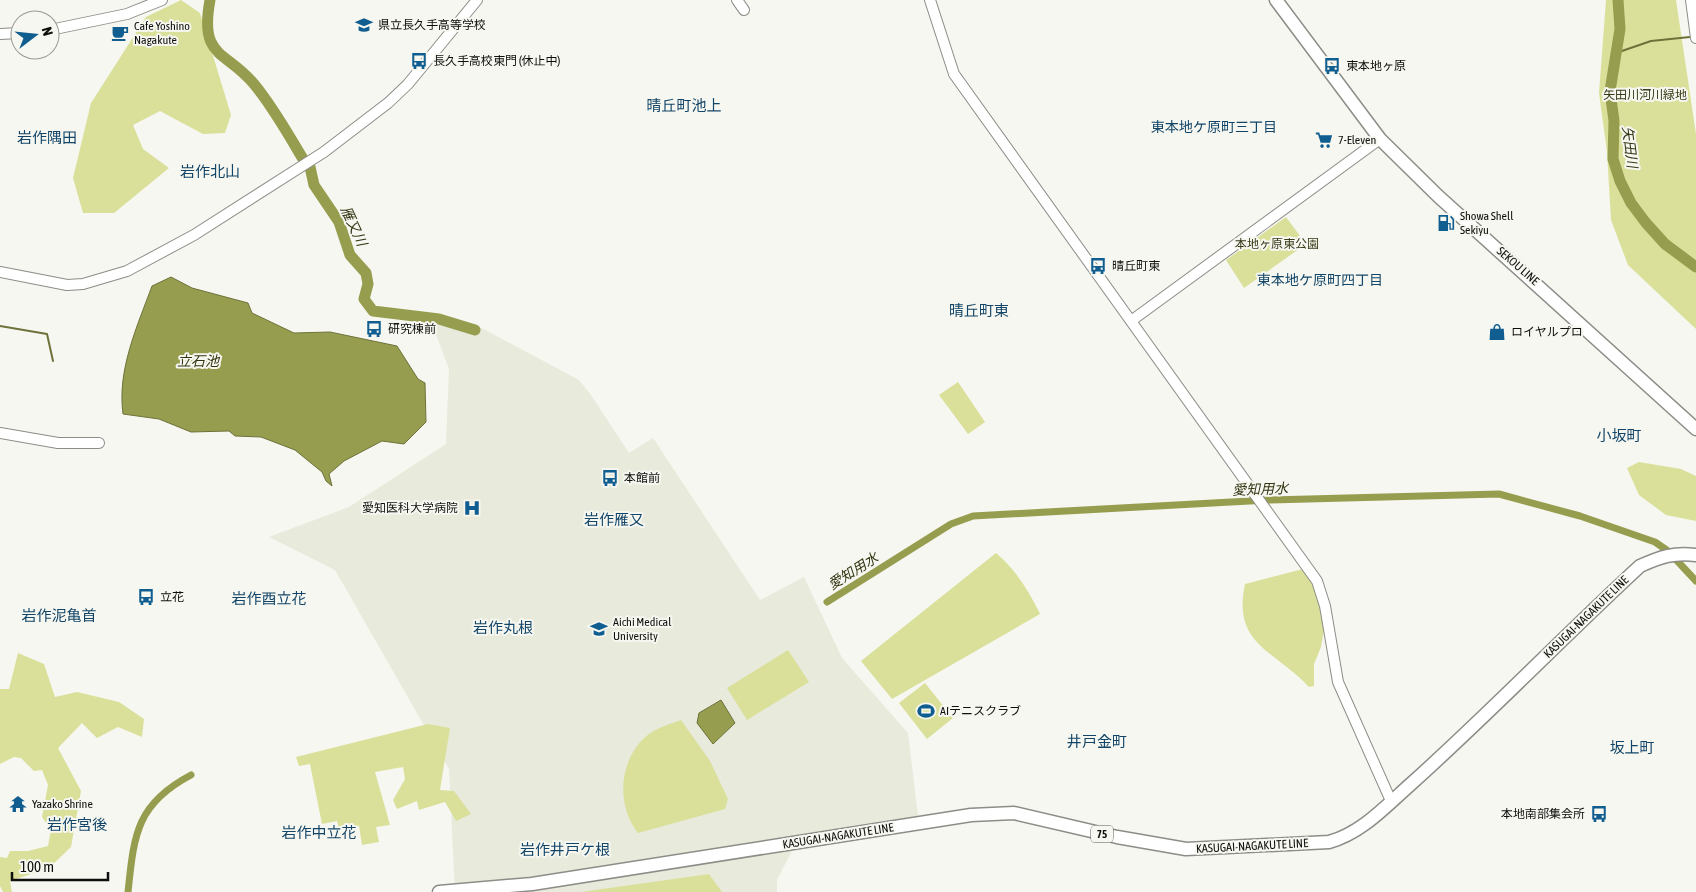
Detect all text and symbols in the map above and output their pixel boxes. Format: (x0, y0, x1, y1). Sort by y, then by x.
north arrow (10, 10, 60, 60)
school or university icon: 県立長久手高等学校 (354, 15, 374, 35)
place label: 県立長久手高等学校 (378, 18, 486, 32)
place label: Cafe Yoshino Nagakute (134, 19, 190, 47)
cafe icon: Cafe Yoshino Nagakute (110, 23, 130, 43)
text: N (39, 25, 56, 38)
bus stop icon: 長久手高校東門 (休止中) (409, 51, 429, 71)
place label: 長久手高校東門 (休止中) (433, 54, 561, 68)
bus stop icon: 東本地ヶ原 (1322, 56, 1342, 76)
place label: 東本地ヶ原 (1346, 59, 1406, 73)
park label: 矢田川河川緑地 (1603, 88, 1687, 102)
district label: 晴丘町池上 (646, 97, 722, 114)
district label: 東本地ケ原町三丁目 (1151, 119, 1277, 135)
water label: 矢田川 (1620, 125, 1641, 171)
district label: 岩作隅田 (17, 129, 77, 146)
supermarket icon: 7-Eleven (1314, 130, 1334, 150)
place label: 7-Eleven (1338, 133, 1376, 147)
district label: 岩作北山 (180, 163, 240, 180)
water label: 雁又川 (338, 204, 371, 250)
place label: Showa Shell Sekiyu (1460, 209, 1514, 237)
fuel station icon: Showa Shell Sekiyu (1436, 213, 1456, 233)
park label: 本地ヶ原東公園 (1235, 237, 1319, 251)
street label: SEKOU LINE (1494, 244, 1542, 288)
bus stop icon: 晴丘町東 (1088, 256, 1108, 276)
place label: 晴丘町東 (1112, 259, 1160, 273)
district label: 東本地ケ原町四丁目 (1257, 272, 1383, 288)
district label: 晴丘町東 (949, 302, 1009, 319)
bus stop icon: 研究棟前 (364, 319, 384, 339)
place label: 研究棟前 (388, 322, 436, 336)
shop icon: ロイヤルプロ (1487, 322, 1507, 342)
place label: ロイヤルプロ (1511, 325, 1583, 339)
water label: 立石池 (177, 353, 221, 369)
district label: 小坂町 (1596, 427, 1642, 444)
bus stop icon: 本館前 (600, 468, 620, 488)
place label: 本館前 (624, 471, 660, 485)
water label: 愛知用水 (1232, 480, 1290, 498)
hospital icon: 愛知医科大学病院 (462, 498, 482, 518)
place label: 愛知医科大学病院 (362, 501, 458, 515)
district label: 岩作雁又 (584, 511, 644, 528)
water label: 愛知用水 (825, 548, 883, 593)
street label: KASUGAI-NAGAKUTE LINE (1541, 573, 1631, 661)
bus stop icon: 立花 (136, 587, 156, 607)
place label: 立花 (160, 590, 184, 604)
district label: 岩作酉立花 (231, 590, 307, 607)
district label: 岩作泥亀首 (21, 607, 97, 624)
place label: Aichi Medical University (613, 615, 672, 643)
district label: 岩作丸根 (473, 619, 533, 636)
school or university icon: Aichi Medical University (589, 619, 609, 639)
sports icon: AIテニスクラブ (916, 701, 936, 721)
place label: AIテニスクラブ (940, 704, 1021, 718)
district label: 井戸金町 (1067, 733, 1127, 750)
district label: 坂上町 (1609, 739, 1655, 756)
temple icon: Yazako Shrine (8, 794, 28, 814)
place label: Yazako Shrine (32, 797, 93, 811)
bus stop icon: 本地南部集会所 (1589, 804, 1609, 824)
place label: 本地南部集会所 (1501, 807, 1585, 821)
district label: 岩作宮後 (47, 816, 107, 833)
street label: KASUGAI-NAGAKUTE LINE (781, 820, 895, 852)
district label: 岩作中立花 (281, 824, 357, 841)
road number: 75 (1091, 826, 1113, 842)
street label: KASUGAI-NAGAKUTE LINE (1196, 836, 1308, 856)
district label: 岩作井戸ケ根 (520, 841, 610, 858)
scale bar (12, 850, 109, 882)
text: 100 m (20, 858, 54, 875)

